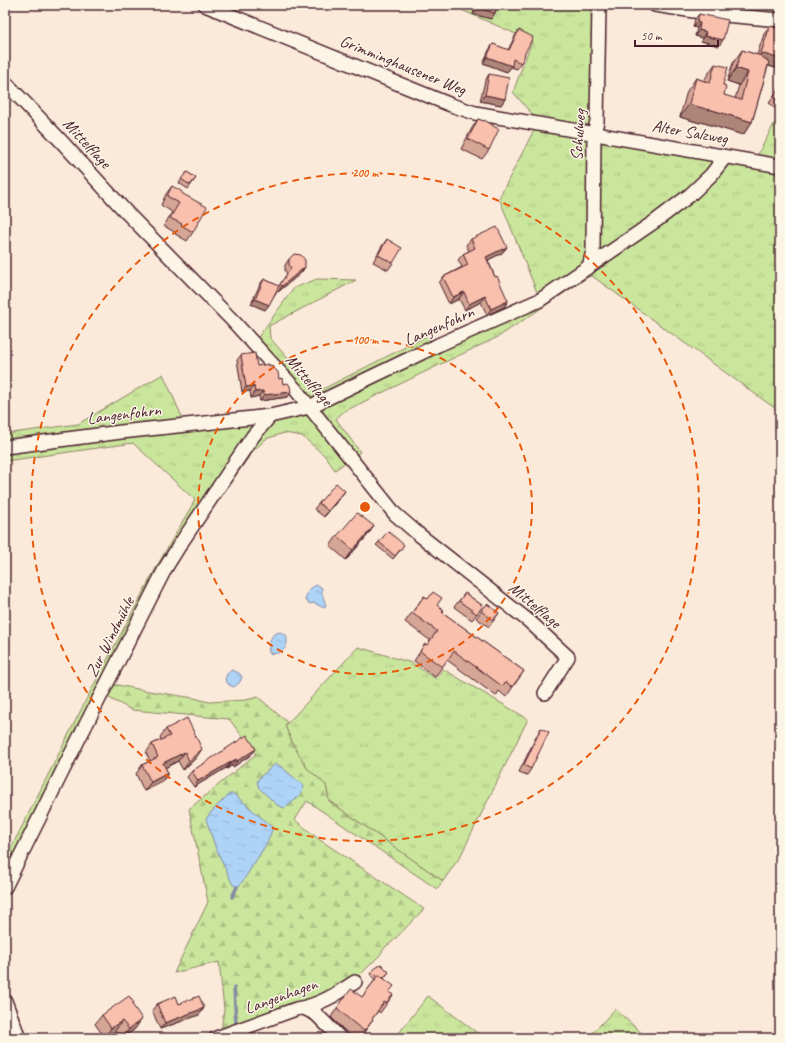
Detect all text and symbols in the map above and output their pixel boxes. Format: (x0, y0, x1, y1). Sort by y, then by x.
scale bar (635, 22, 718, 48)
text: 50 m (641, 28, 663, 44)
street label: Grimminghausener Weg (337, 30, 470, 100)
street label: Schulweg (566, 107, 590, 161)
street label: Mittelflage (58, 113, 117, 174)
street label: Alter Salzweg (651, 115, 730, 149)
text: 200 m (352, 165, 379, 181)
street label: Langenfohrn (401, 301, 478, 351)
text: 100 m (352, 332, 379, 348)
street label: Mittelflage (281, 350, 338, 411)
street label: Langenfohrn (86, 399, 163, 429)
centre of rings (358, 500, 372, 514)
street label: Mittelflage (505, 577, 566, 634)
street label: Zur Windmühle (81, 592, 140, 680)
street label: Langenhagen (242, 973, 321, 1019)

